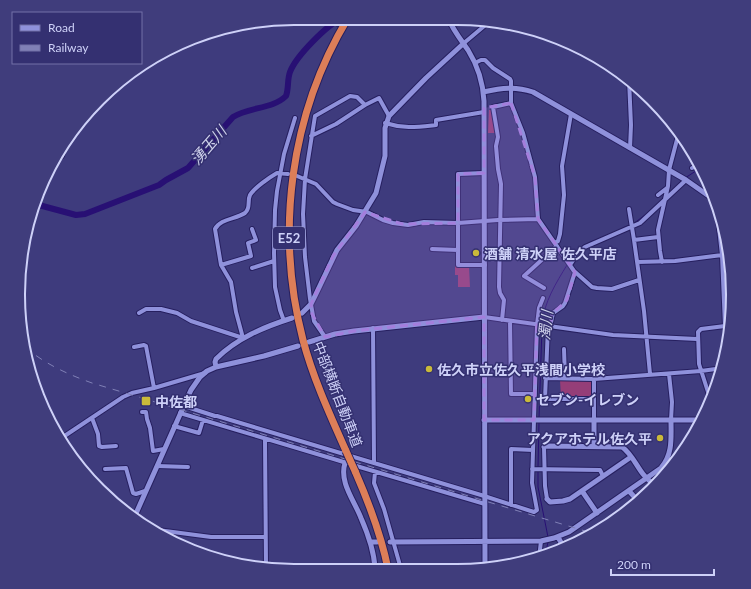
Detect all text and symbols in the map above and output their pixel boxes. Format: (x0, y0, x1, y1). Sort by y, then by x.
legend (12, 12, 142, 64)
text: Road (48, 20, 75, 35)
text: Railway (48, 40, 89, 55)
water label: 湧玉川 (186, 121, 231, 168)
road number: E52 (273, 227, 305, 249)
place label: 酒舗 清水屋 佐久平店 (484, 245, 617, 262)
marker: 酒舗 清水屋 佐久平店 (471, 248, 481, 258)
water label: 濁川 (534, 307, 556, 341)
street label: 中部横断自動車道 (310, 339, 366, 449)
place label: 佐久市立佐久平浅間小学校 (437, 361, 605, 378)
marker: 佐久市立佐久平浅間小学校 (424, 364, 434, 374)
place label: セブン-イレブン (536, 391, 639, 408)
place label: 中佐都 (155, 393, 197, 410)
marker: セブン-イレブン (523, 394, 533, 404)
marker: 中佐都 (140, 395, 152, 407)
place label: アクアホテル佐久平 (527, 430, 652, 447)
marker: アクアホテル佐久平 (655, 433, 665, 443)
scale bar (611, 551, 714, 577)
text: 200 m (617, 557, 651, 572)

